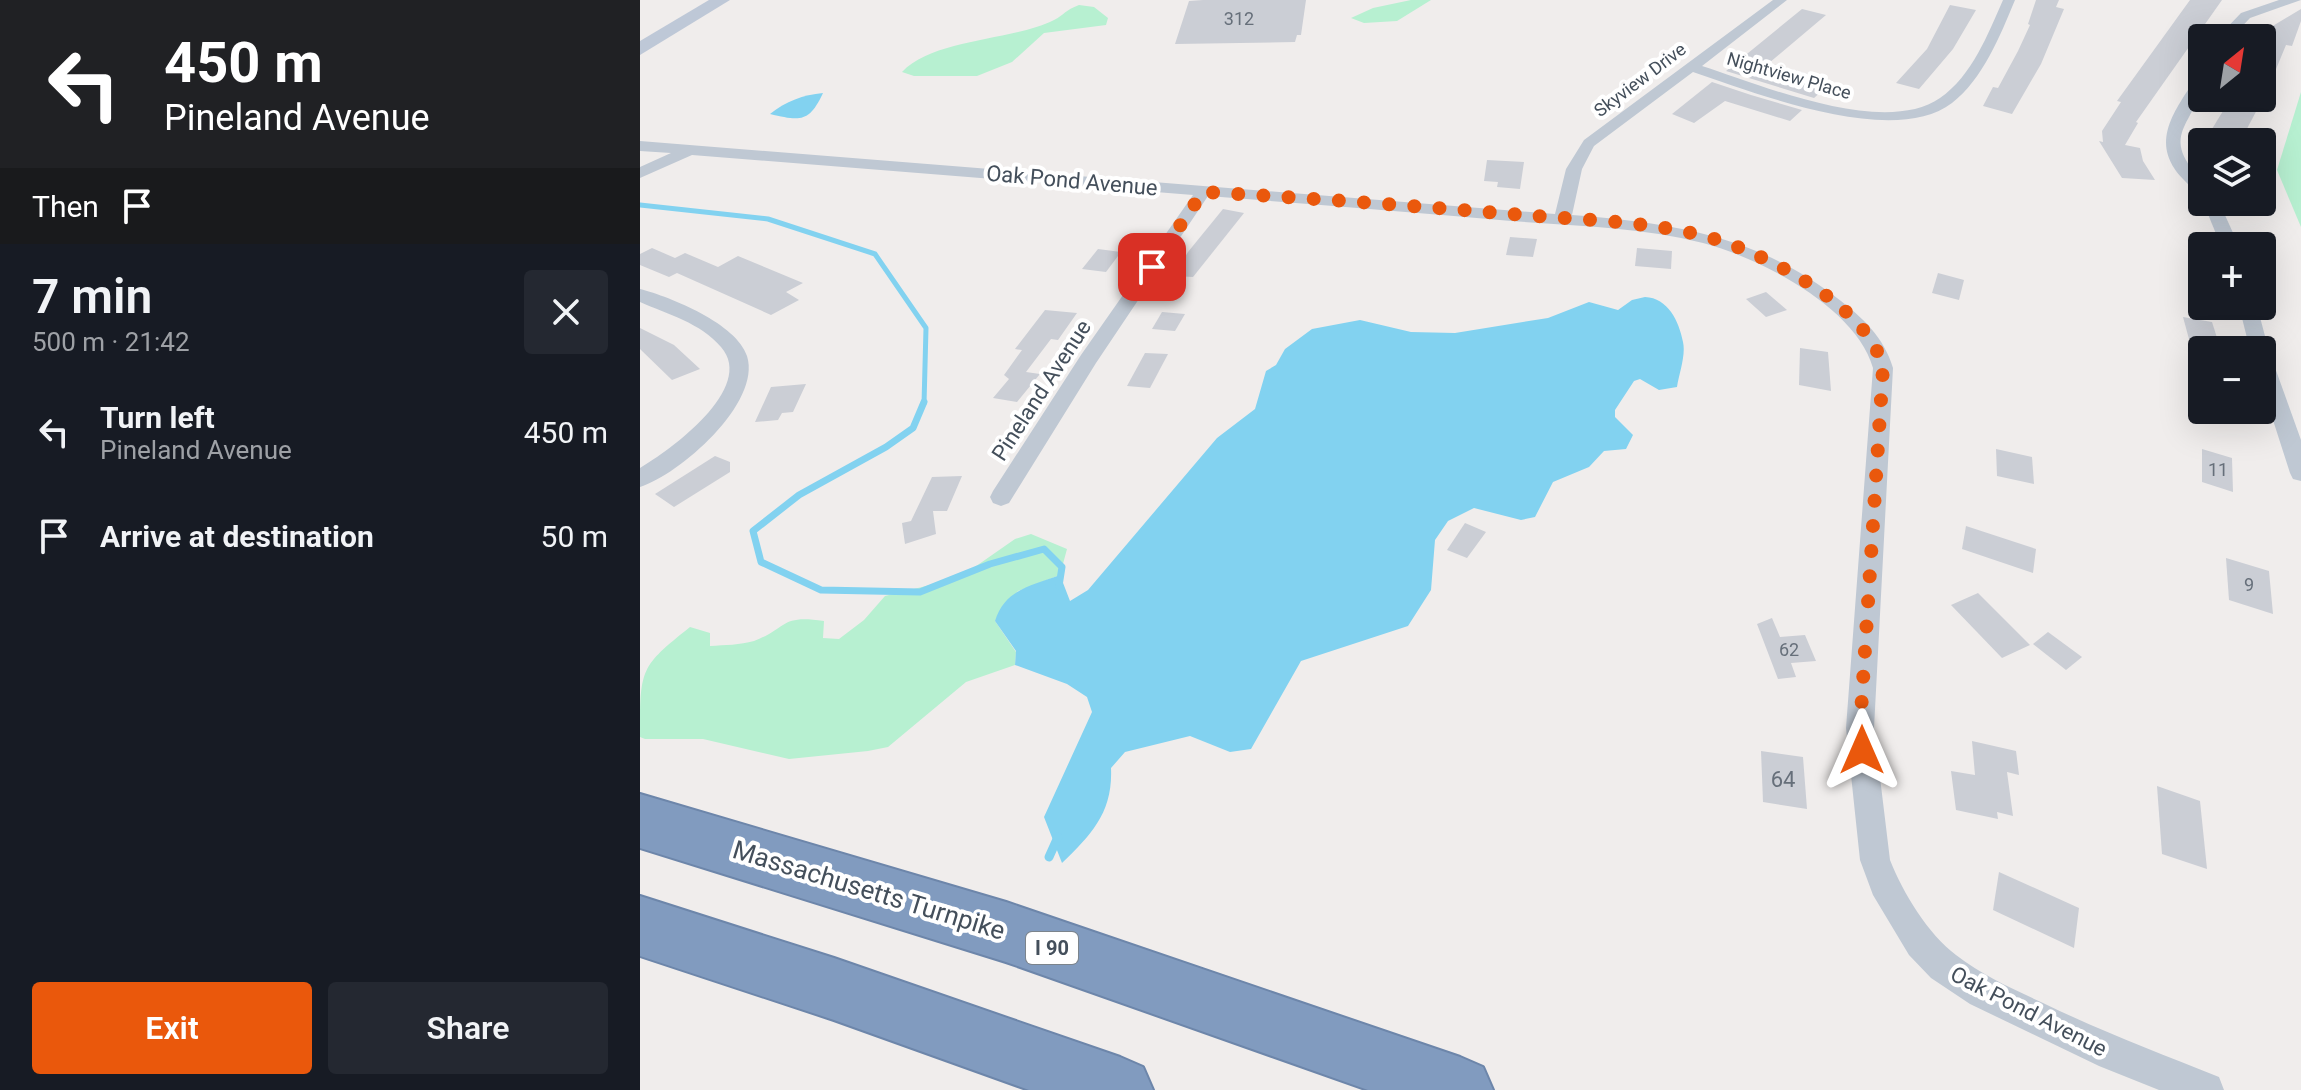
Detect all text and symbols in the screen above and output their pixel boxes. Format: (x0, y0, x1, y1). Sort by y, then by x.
house number: 312 (1224, 8, 1254, 29)
north arrow (2188, 24, 2276, 112)
map controls (2188, 24, 2276, 424)
text: 450 m (164, 30, 323, 96)
icon: left (32, 32, 136, 136)
street label: Skyview Drive (1590, 38, 1690, 121)
street label: Nightview Place (1725, 48, 1854, 103)
text: Pineland Avenue (164, 97, 430, 139)
button: layers (2188, 128, 2276, 216)
street label: Oak Pond Avenue (985, 161, 1159, 200)
icon: arrive (115, 184, 159, 228)
text: Then (32, 189, 99, 224)
button: + (2188, 232, 2276, 320)
pin (1118, 233, 1186, 301)
icon: arrive (1130, 245, 1174, 289)
text: 7 min (32, 268, 152, 325)
button: close (524, 270, 608, 354)
street label: Pineland Avenue (987, 315, 1096, 465)
text: 500 m · 21:42 (32, 327, 190, 357)
button: − (2188, 336, 2276, 424)
text: Turn left (100, 400, 215, 435)
icon: left (32, 410, 76, 454)
text: 450 m (524, 415, 608, 450)
text: Pineland Avenue (100, 435, 292, 465)
house number: 11 (2208, 459, 2228, 480)
icon: arrive (32, 514, 76, 558)
text: Arrive at destination (100, 519, 374, 554)
text: 50 m (541, 519, 608, 554)
house number: 9 (2244, 574, 2254, 595)
house number: 62 (1779, 639, 1799, 660)
position arrow (1820, 708, 1904, 792)
house number: 64 (1771, 767, 1795, 792)
street label: Massachusetts Turnpike (729, 834, 1009, 946)
road number: I 90 (1026, 932, 1078, 964)
street label: Oak Pond Avenue (1946, 961, 2111, 1062)
button: Exit (32, 982, 312, 1074)
button: Share (328, 982, 608, 1074)

